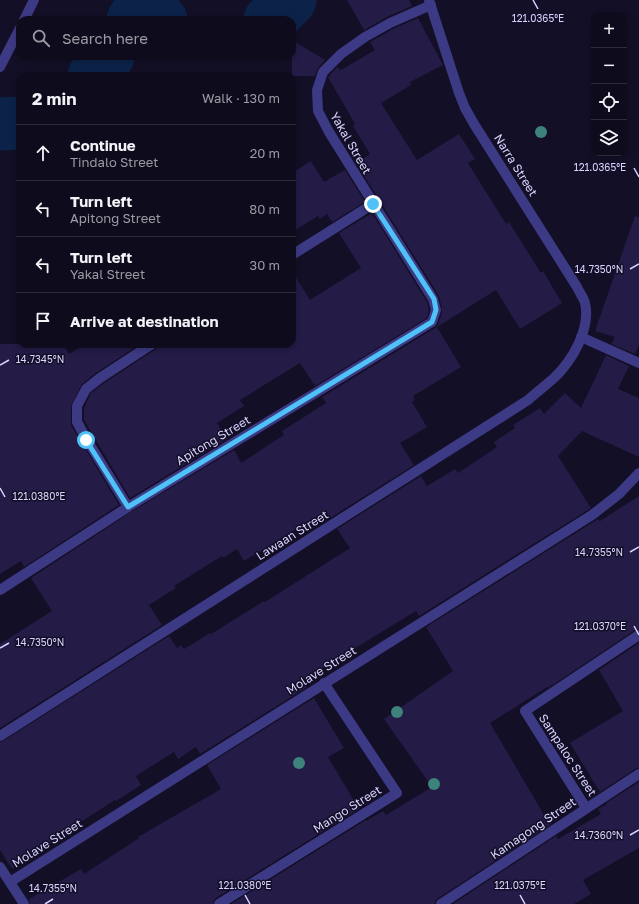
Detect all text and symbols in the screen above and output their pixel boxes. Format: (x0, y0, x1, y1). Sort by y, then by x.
text: 121.0365°E (512, 12, 564, 24)
map controls (591, 12, 627, 156)
button: + (591, 12, 627, 48)
search box (16, 16, 296, 60)
icon: search (30, 27, 52, 49)
text: Search here (62, 29, 148, 47)
button: − (591, 48, 627, 84)
button: locate (591, 84, 627, 120)
text: 2 min (32, 88, 76, 109)
text: Walk · 130 m (202, 90, 280, 106)
street label: Yakal Street (327, 109, 375, 177)
button: layers (591, 120, 627, 156)
street label: Narra Street (491, 131, 541, 199)
text: Continue (70, 136, 136, 154)
icon: ahead (32, 142, 54, 164)
text: 20 m (250, 145, 280, 161)
text: Tindalo Street (70, 154, 158, 170)
text: 121.0365°E (574, 161, 626, 173)
text: Turn left (70, 192, 132, 210)
route end (364, 195, 382, 213)
icon: left (32, 198, 54, 220)
text: 80 m (249, 201, 280, 217)
text: Apitong Street (70, 210, 161, 226)
text: Turn left (70, 248, 132, 266)
icon: left (32, 254, 54, 276)
text: 30 m (250, 257, 280, 273)
text: 14.7350°N (575, 263, 623, 275)
text: Yakal Street (70, 266, 145, 282)
icon: arrive (32, 310, 54, 332)
text: Arrive at destination (70, 312, 219, 330)
text: 14.7345°N (16, 353, 64, 365)
street label: Apitong Street (173, 412, 253, 468)
route start (77, 431, 95, 449)
text: 121.0380°E (13, 490, 65, 502)
street label: Lawaan Street (253, 507, 331, 563)
text: 14.7355°N (575, 546, 623, 558)
text: 121.0370°E (574, 620, 626, 632)
text: 14.7350°N (16, 636, 64, 648)
street label: Molave Street (283, 642, 359, 698)
street label: Sampaloc Street (536, 711, 600, 799)
street label: Mango Street (310, 782, 384, 836)
street label: Kamagong Street (487, 794, 579, 862)
street label: Molave Street (9, 815, 85, 871)
text: 14.7360°N (575, 829, 623, 841)
text: 121.0380°E (219, 879, 271, 891)
text: 121.0375°E (494, 879, 546, 891)
text: 14.7355°N (29, 882, 77, 894)

